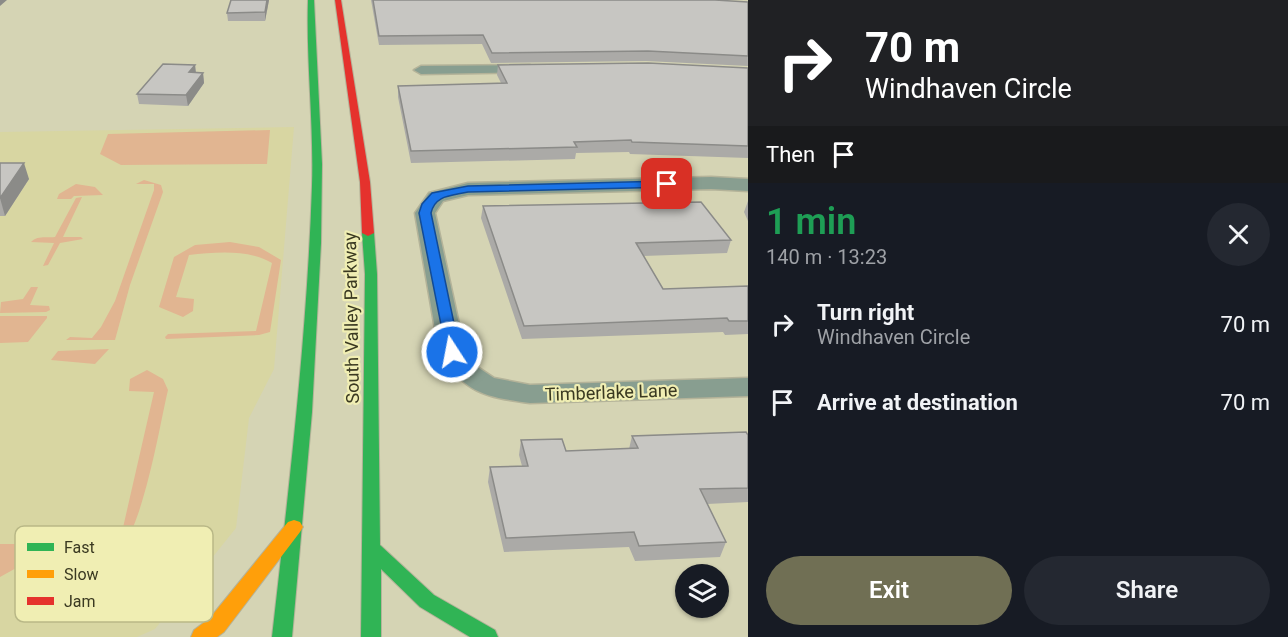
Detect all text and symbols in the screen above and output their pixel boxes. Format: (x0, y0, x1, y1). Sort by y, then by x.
text: 70 m (865, 23, 960, 72)
icon: right (766, 24, 844, 102)
text: Windhaven Circle (865, 73, 1072, 105)
icon: arrive (827, 138, 860, 171)
text: Then (766, 142, 815, 167)
pin (641, 158, 692, 209)
icon: arrive (650, 167, 683, 200)
text: 1 min (766, 201, 856, 243)
button: close (1207, 203, 1270, 266)
street label: South Valley Parkway (339, 232, 363, 404)
text: 140 m · 13:23 (766, 245, 887, 269)
text: Turn right (817, 300, 914, 325)
icon: right (766, 308, 799, 341)
text: 70 m (1221, 312, 1270, 337)
position arrow (420, 320, 484, 384)
text: Windhaven Circle (817, 325, 970, 349)
street label: Timberlake Lane (544, 379, 678, 405)
icon: arrive (766, 386, 799, 419)
text: Arrive at destination (817, 390, 1018, 415)
text: 70 m (1221, 390, 1270, 415)
legend (15, 526, 213, 622)
text: Fast (64, 538, 95, 557)
button: Exit (766, 556, 1012, 625)
button: Share (1024, 556, 1270, 625)
map controls (675, 564, 729, 618)
button: layers (675, 564, 729, 618)
text: Slow (64, 565, 99, 584)
text: Jam (64, 592, 96, 611)

